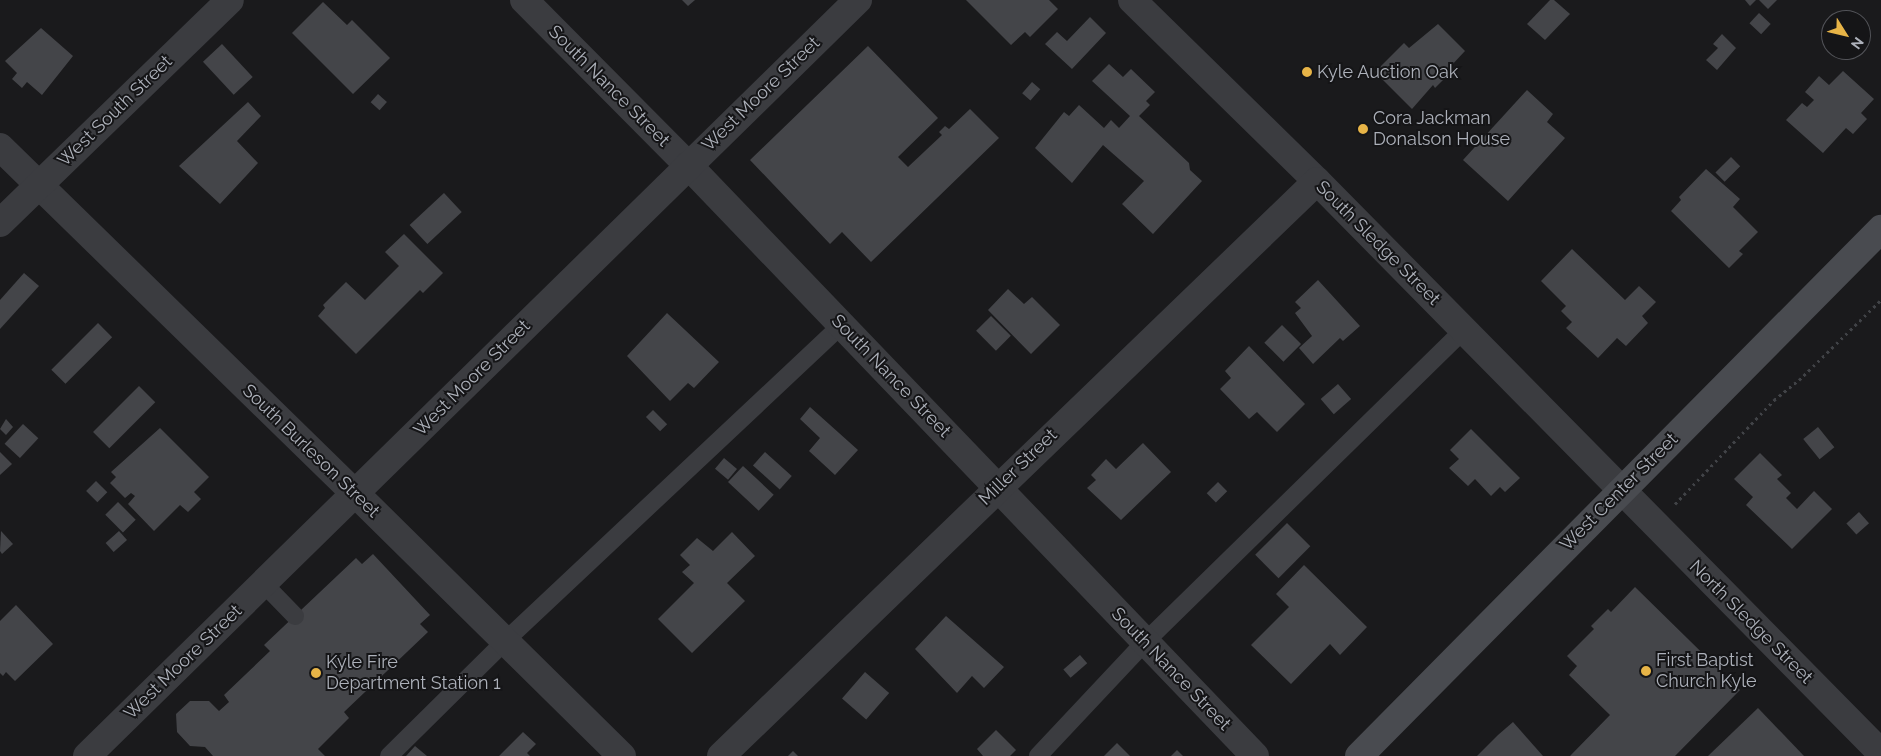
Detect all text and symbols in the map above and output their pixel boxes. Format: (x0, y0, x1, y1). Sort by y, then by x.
north arrow (1821, 10, 1871, 60)
street label: South Nance Street (544, 21, 674, 151)
street label: West Moore Street (698, 32, 824, 156)
text: N (1848, 34, 1867, 52)
street label: West South Street (53, 51, 177, 171)
place label: Kyle Auction Oak (1317, 61, 1459, 83)
marker: Kyle Auction Oak (1301, 66, 1313, 78)
place label: Cora Jackman Donalson House (1373, 108, 1510, 150)
marker: Cora Jackman Donalson House (1357, 123, 1369, 135)
street label: South Sledge Street (1311, 176, 1445, 310)
street label: South Nance Street (827, 310, 955, 442)
street label: West Moore Street (409, 315, 535, 441)
street label: South Burleson Street (238, 380, 384, 522)
street label: Miller Street (974, 424, 1062, 510)
street label: West Center Street (1555, 428, 1683, 556)
street label: North Sledge Street (1685, 556, 1817, 688)
street label: West Moore Street (120, 600, 246, 724)
street label: South Nance Street (1107, 603, 1235, 735)
place label: First Baptist Church Kyle (1656, 650, 1757, 692)
place label: Kyle Fire Department Station 1 (326, 652, 501, 694)
marker: First Baptist Church Kyle (1640, 665, 1652, 677)
marker: Kyle Fire Department Station 1 (310, 667, 322, 679)

